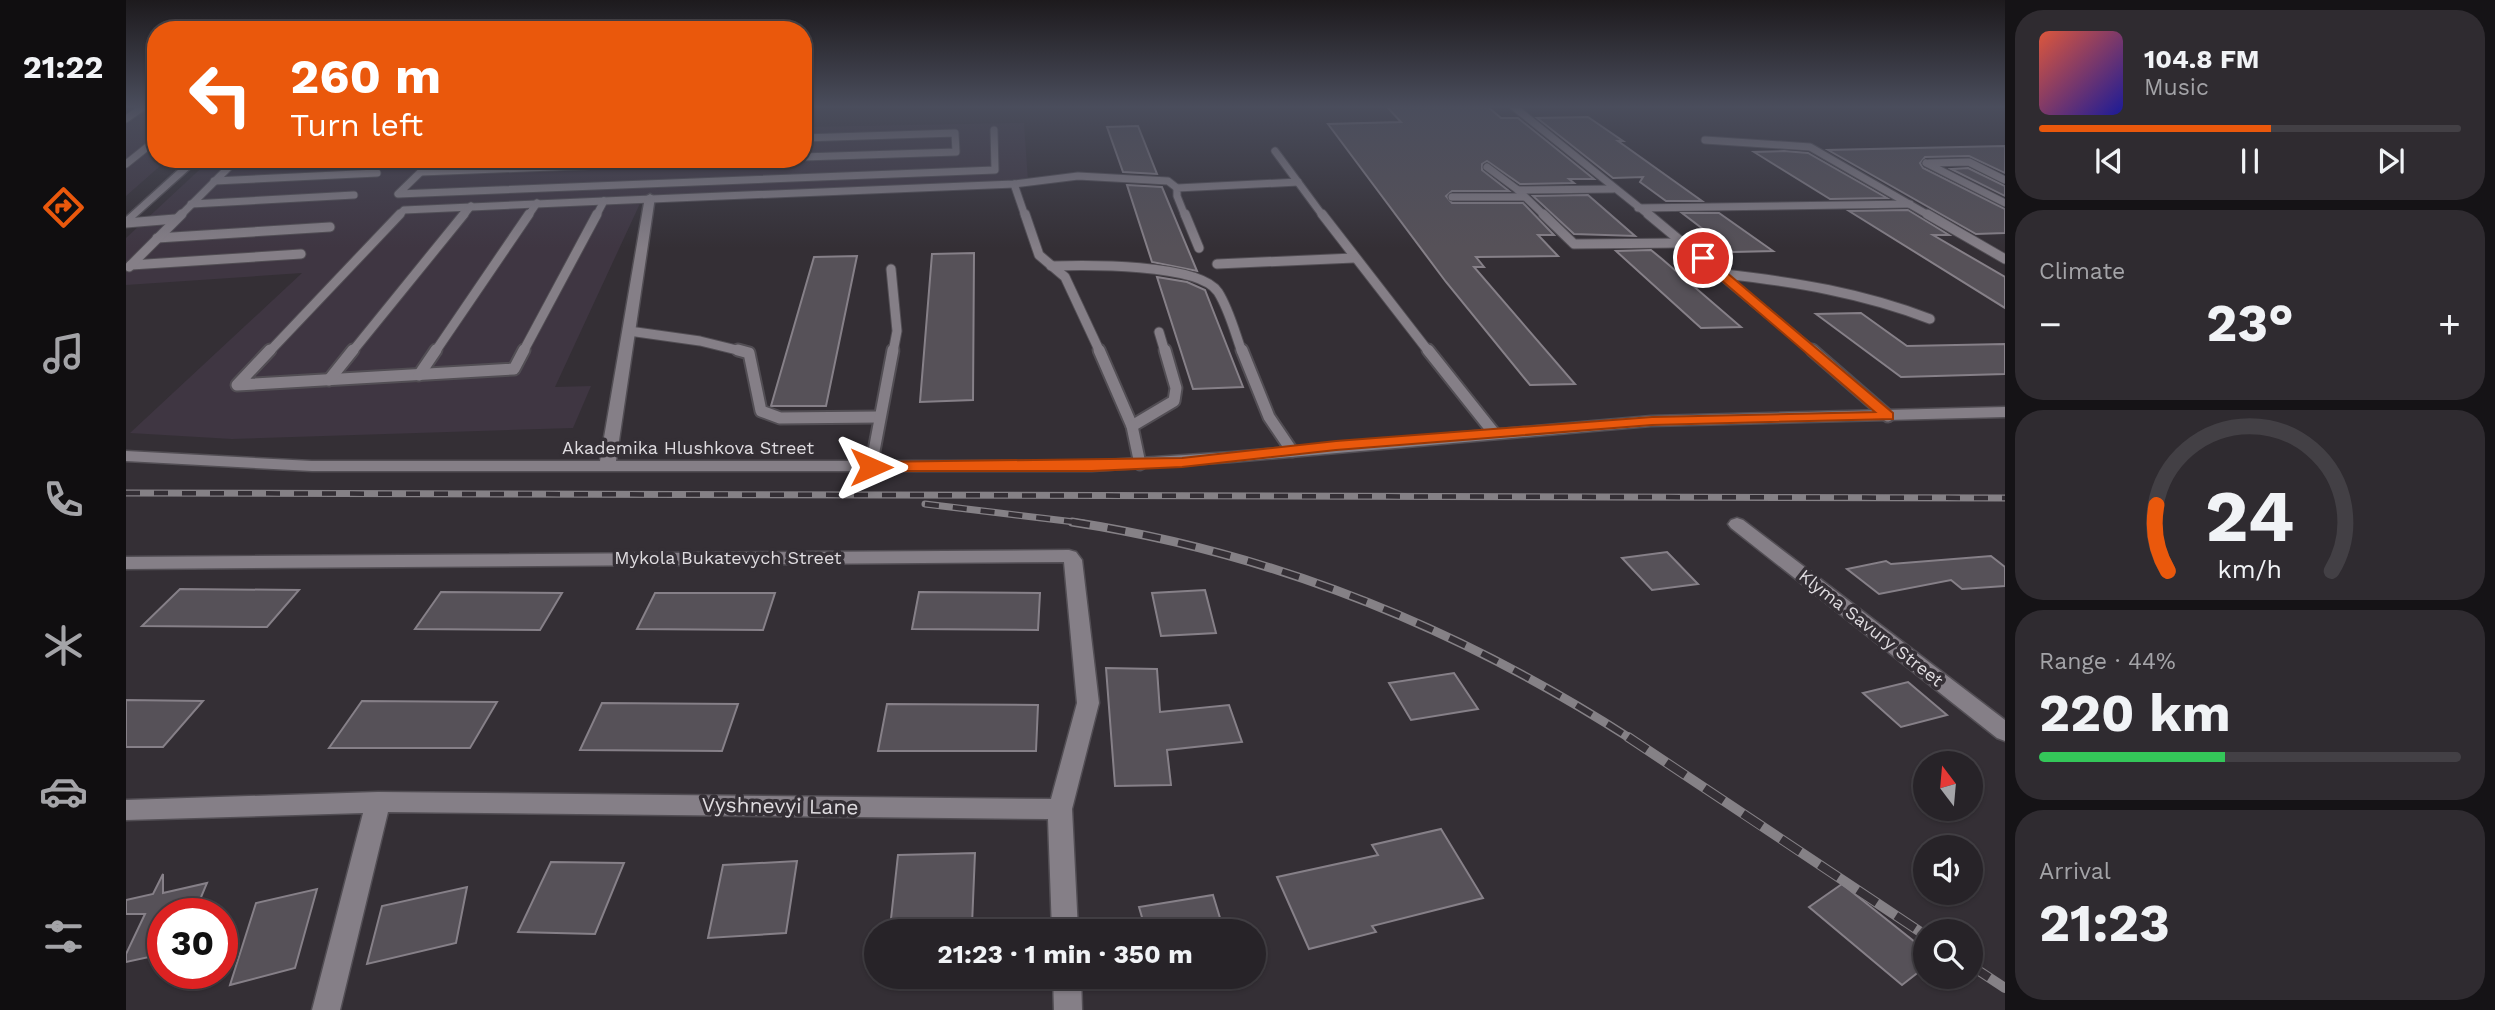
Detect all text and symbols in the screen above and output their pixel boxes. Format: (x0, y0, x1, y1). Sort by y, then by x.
text: 104.8 FM (2144, 44, 2259, 74)
text: 260 m (290, 47, 441, 105)
text: 21:22 (23, 48, 103, 86)
icon: left (175, 49, 266, 140)
text: Music (2144, 74, 2209, 101)
text: Turn left (290, 106, 423, 144)
icon: previous (2090, 142, 2128, 180)
icon: pause (2231, 142, 2269, 180)
icon: next (2372, 142, 2410, 180)
icon: directions (39, 183, 88, 232)
pin (1673, 228, 1733, 288)
icon: arrive (1684, 239, 1722, 277)
text: Climate (2039, 258, 2125, 285)
text: 23° (2206, 293, 2294, 354)
text: − (2039, 302, 2062, 346)
text: + (2438, 302, 2461, 346)
icon: music (39, 329, 88, 378)
position arrow (834, 430, 908, 504)
street label: Akademika Hlushkova Street (562, 437, 814, 458)
text: 24 (2205, 473, 2295, 559)
icon: phone (39, 475, 88, 524)
street label: Mykola Bukatevych Street (614, 547, 842, 568)
text: km/h (2218, 555, 2282, 584)
street label: Klyma Savury Street (1795, 565, 1948, 691)
icon: climate (39, 621, 88, 670)
text: Range · 44% (2039, 648, 2176, 675)
text: 220 km (2039, 683, 2231, 744)
north arrow (1913, 751, 1983, 821)
map controls (1913, 751, 1983, 989)
icon: car (39, 767, 88, 816)
street label: Vyshnevyi Lane (701, 792, 859, 819)
button: sound (1913, 835, 1983, 905)
text: Arrival (2039, 858, 2111, 885)
text: 21:23 (2039, 893, 2170, 954)
speed limit sign: 30 (147, 898, 238, 989)
icon: filters (39, 912, 88, 961)
button: search (1913, 919, 1983, 989)
text: 21:23 · 1 min · 350 m (937, 939, 1193, 969)

